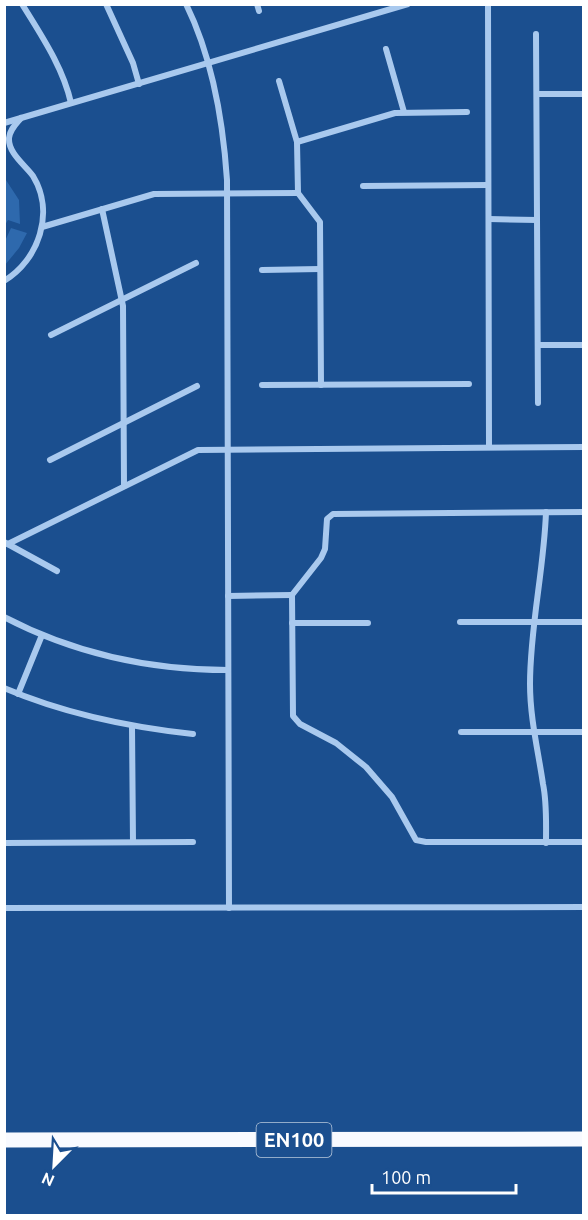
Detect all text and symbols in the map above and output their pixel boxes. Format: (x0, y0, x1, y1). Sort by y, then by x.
road number: EN100 (256, 1123, 332, 1157)
north arrow (24, 1136, 84, 1196)
scale bar (372, 1157, 516, 1195)
text: 100 m (381, 1167, 431, 1187)
text: N (39, 1169, 57, 1190)

